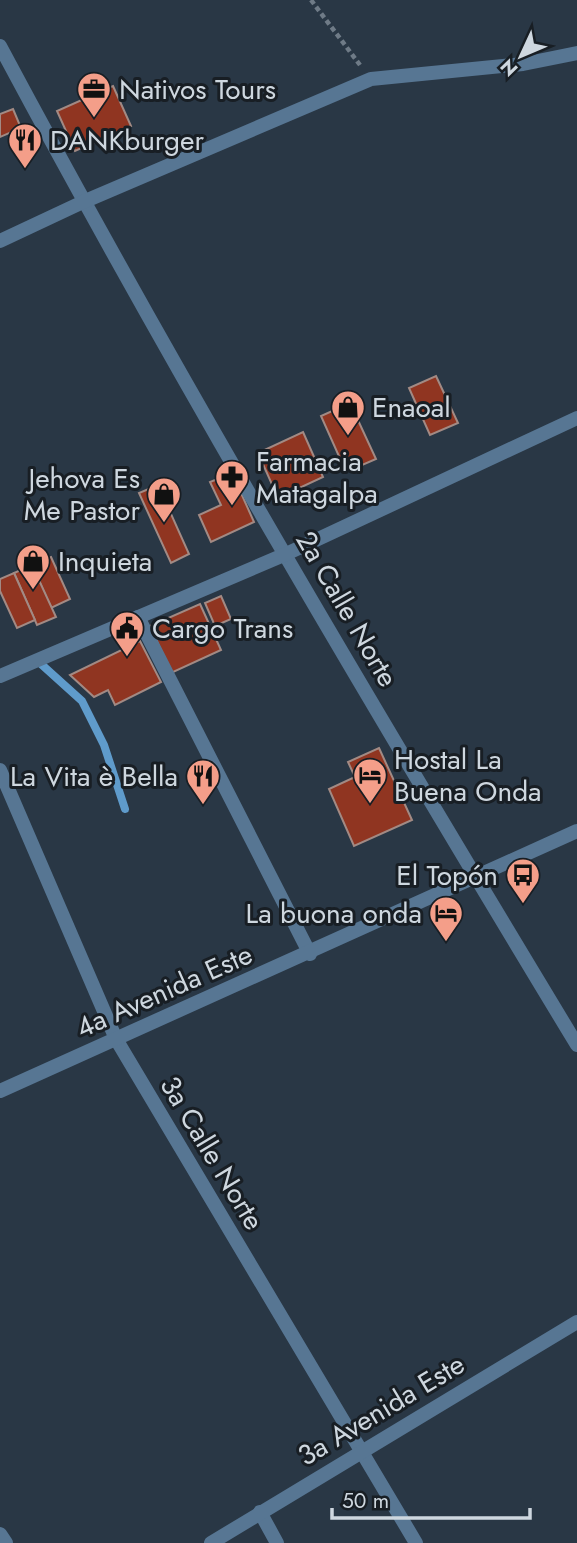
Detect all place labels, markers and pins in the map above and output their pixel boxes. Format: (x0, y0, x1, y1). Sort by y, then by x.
place label: Nativos Tours (119, 69, 276, 110)
office icon: Nativos Tours (75, 70, 113, 119)
place label: DANKburger (50, 120, 204, 161)
restaurant icon: DANKburger (6, 121, 44, 170)
place label: Enaoal (372, 387, 451, 428)
shop icon: Enaoal (329, 388, 367, 437)
place label: Farmacia Matagalpa (256, 441, 378, 514)
place label: Jehova Es Me Pastor (24, 458, 140, 531)
pharmacy icon: Farmacia Matagalpa (213, 458, 251, 507)
shop icon: Jehova Es Me Pastor (145, 475, 183, 524)
place label: Inquieta (58, 541, 152, 582)
shop icon: Inquieta (14, 542, 52, 591)
place label: Cargo Trans (152, 608, 293, 649)
public building icon: Cargo Trans (108, 609, 146, 658)
place label: Hostal La Buena Onda (394, 739, 542, 812)
place label: La Vita è Bella (10, 756, 178, 797)
hotel icon: Hostal La Buena Onda (351, 756, 389, 805)
restaurant icon: La Vita è Bella (184, 757, 222, 806)
place label: El Topón (396, 855, 498, 896)
bus stop icon: El Topón (504, 856, 542, 905)
place label: La buona onda (246, 893, 422, 934)
hotel icon: La buona onda (427, 894, 465, 943)

